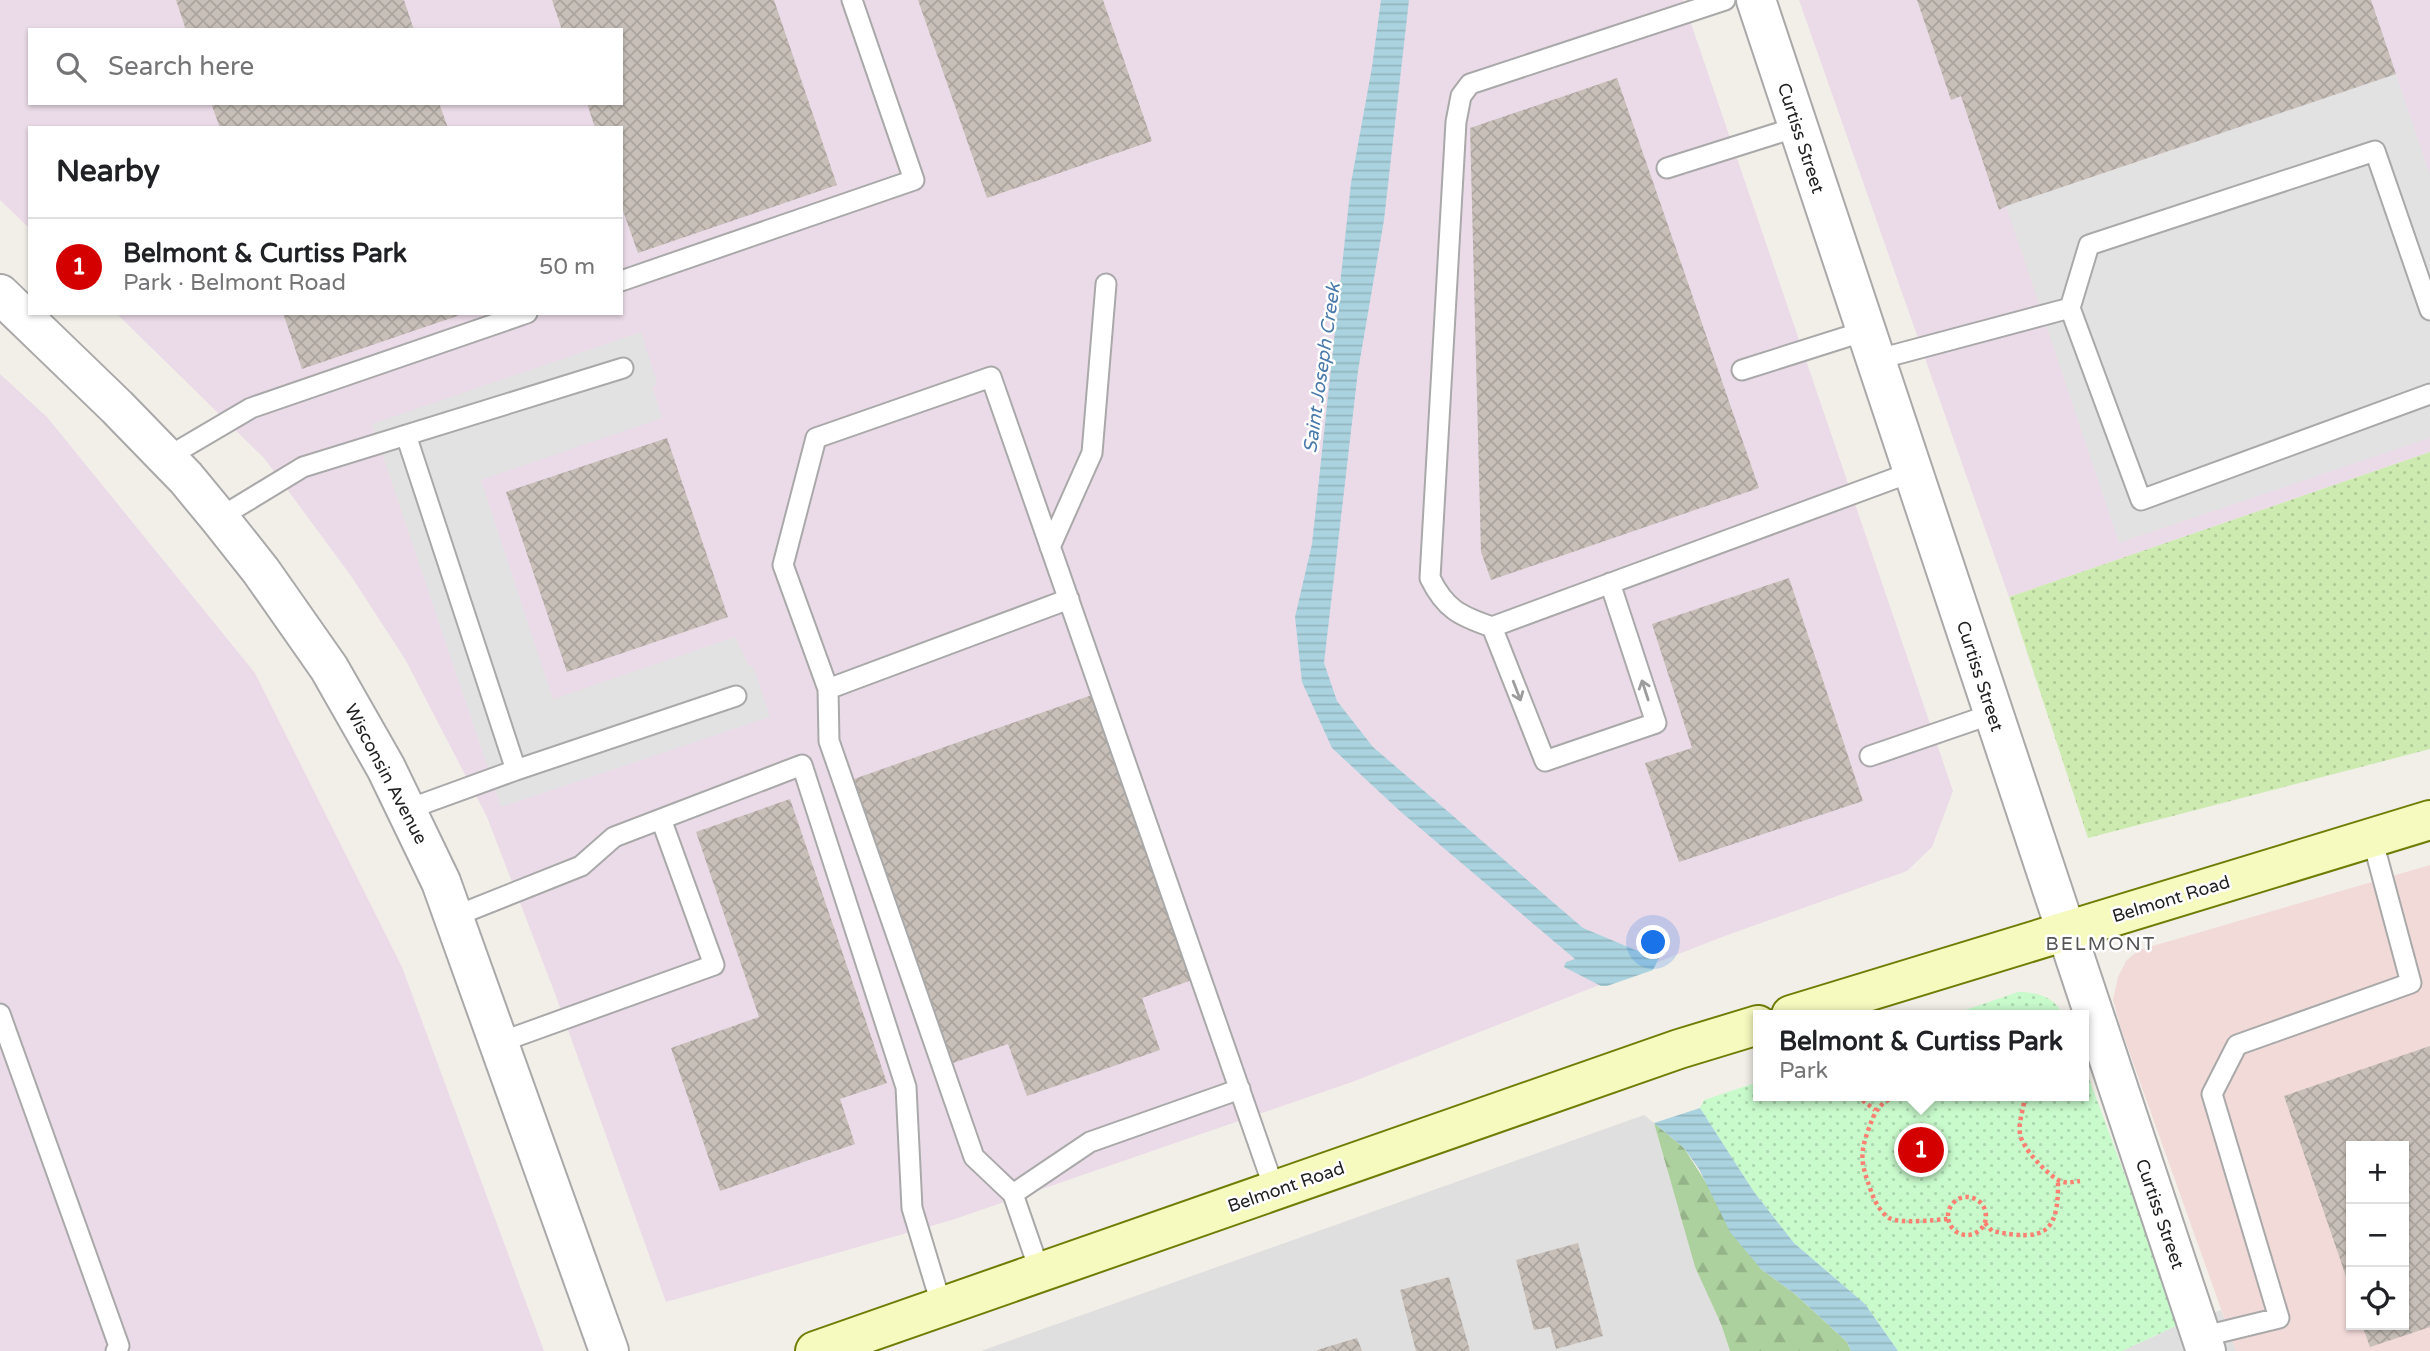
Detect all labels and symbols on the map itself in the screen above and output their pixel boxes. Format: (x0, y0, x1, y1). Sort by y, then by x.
street label: Curtiss Street (1773, 80, 1829, 196)
water label: Saint Joseph Creek (1299, 280, 1345, 454)
street label: Curtiss Street (1952, 618, 2008, 734)
one-way arrow (1512, 679, 1525, 701)
one-way arrow (1638, 680, 1651, 702)
street label: Wisconsin Avenue (340, 700, 432, 848)
street label: Belmont Road (2109, 871, 2233, 927)
your location (1636, 925, 1670, 959)
district label: BELMONT (2046, 933, 2156, 955)
pin: 1 (1898, 1124, 1944, 1176)
street label: Curtiss Street (2131, 1156, 2189, 1272)
street label: Belmont Road (1225, 1157, 1347, 1217)

